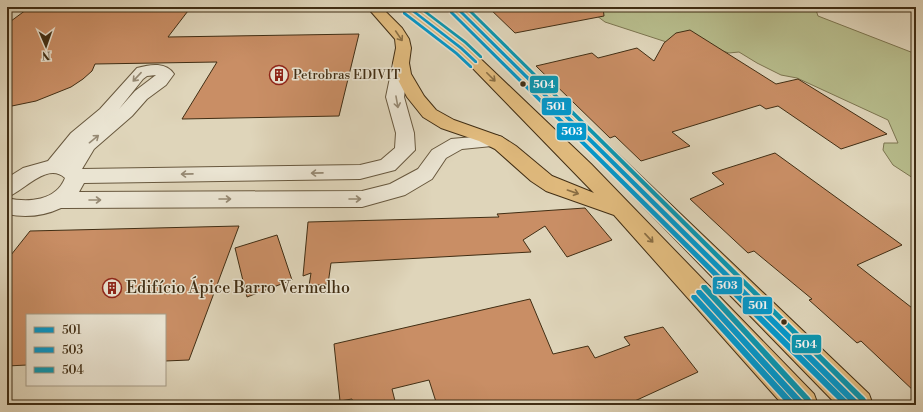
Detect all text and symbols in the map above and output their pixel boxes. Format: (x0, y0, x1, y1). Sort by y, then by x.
north arrow (26, 26, 66, 66)
one-way arrow (395, 31, 403, 42)
text: N (41, 48, 51, 62)
building icon: Petrobras EDIVIT (268, 64, 290, 86)
place label: Petrobras EDIVIT (293, 67, 400, 83)
one-way arrow (132, 72, 142, 82)
one-way arrow (486, 72, 496, 82)
line badge: 504 (529, 75, 559, 94)
text: 504 (533, 78, 555, 92)
unlabelled marker (518, 79, 528, 89)
one-way arrow (393, 95, 401, 108)
line badge: 501 (541, 97, 572, 116)
text: 501 (546, 100, 567, 114)
line badge: 503 (556, 122, 587, 141)
text: 503 (561, 125, 583, 139)
one-way arrow (89, 134, 100, 143)
one-way arrow (311, 169, 324, 176)
one-way arrow (181, 170, 194, 178)
one-way arrow (567, 189, 579, 197)
one-way arrow (218, 195, 231, 203)
one-way arrow (348, 195, 361, 203)
one-way arrow (88, 196, 101, 204)
one-way arrow (644, 233, 654, 243)
place label: Edifício Ápice Barro Vermelho (126, 276, 350, 298)
line badge: 503 (712, 276, 743, 295)
building icon: Edifício Ápice Barro Vermelho (101, 277, 123, 299)
text: 503 (716, 279, 738, 293)
line badge: 501 (742, 296, 773, 315)
text: 501 (748, 299, 769, 313)
legend (26, 314, 166, 386)
unlabelled marker (779, 317, 789, 327)
text: 501 (62, 323, 82, 338)
line badge: 504 (791, 334, 822, 354)
text: 504 (795, 338, 817, 352)
text: 503 (62, 343, 84, 358)
text: 504 (62, 363, 84, 378)

